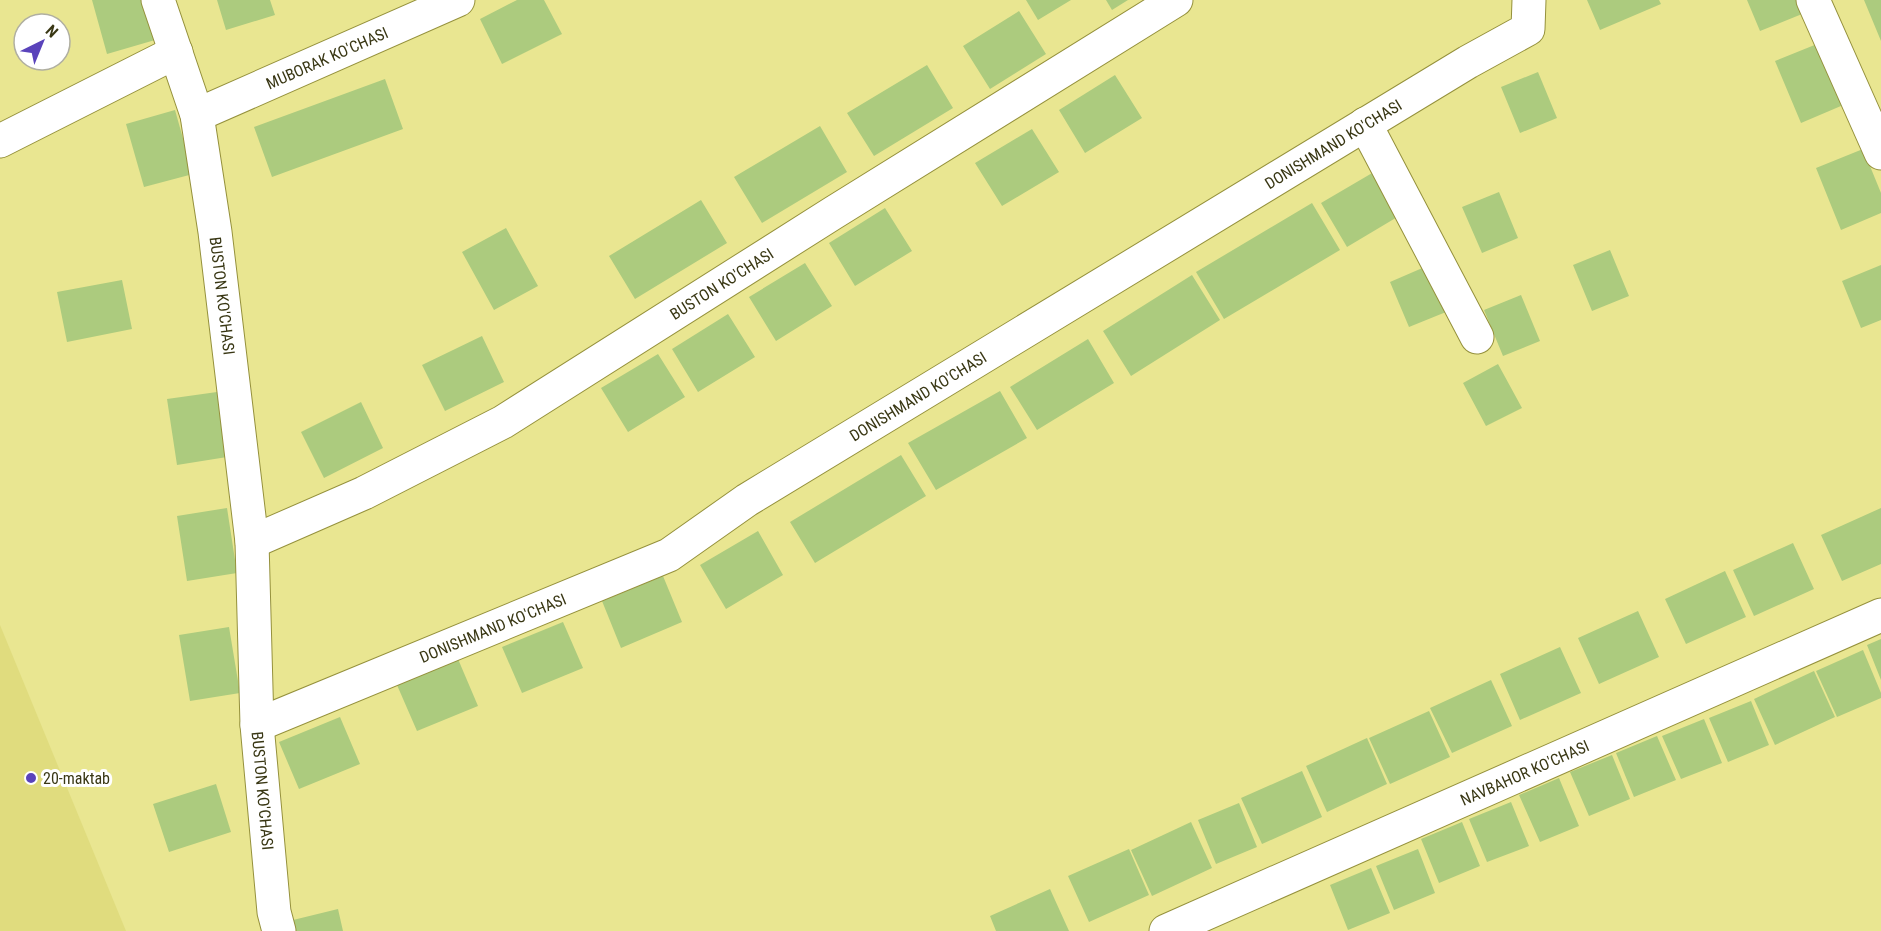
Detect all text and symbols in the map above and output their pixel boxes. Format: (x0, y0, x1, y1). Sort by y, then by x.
north arrow (12, 12, 72, 72)
text: N (42, 21, 62, 42)
street label: MUBORAK KO'CHASI (263, 23, 391, 93)
street label: DONISHMAND KO'CHASI (1261, 95, 1405, 193)
street label: BUSTON KO'CHASI (206, 236, 239, 356)
street label: BUSTON KO'CHASI (666, 244, 777, 323)
street label: DONISHMAND KO'CHASI (846, 347, 990, 445)
street label: DONISHMAND KO'CHASI (417, 589, 569, 666)
street label: BUSTON KO'CHASI (248, 731, 278, 851)
street label: NAVBAHOR KO'CHASI (1457, 736, 1592, 809)
place label: 20-maktab (43, 769, 110, 788)
marker: 20-maktab (24, 771, 38, 785)

